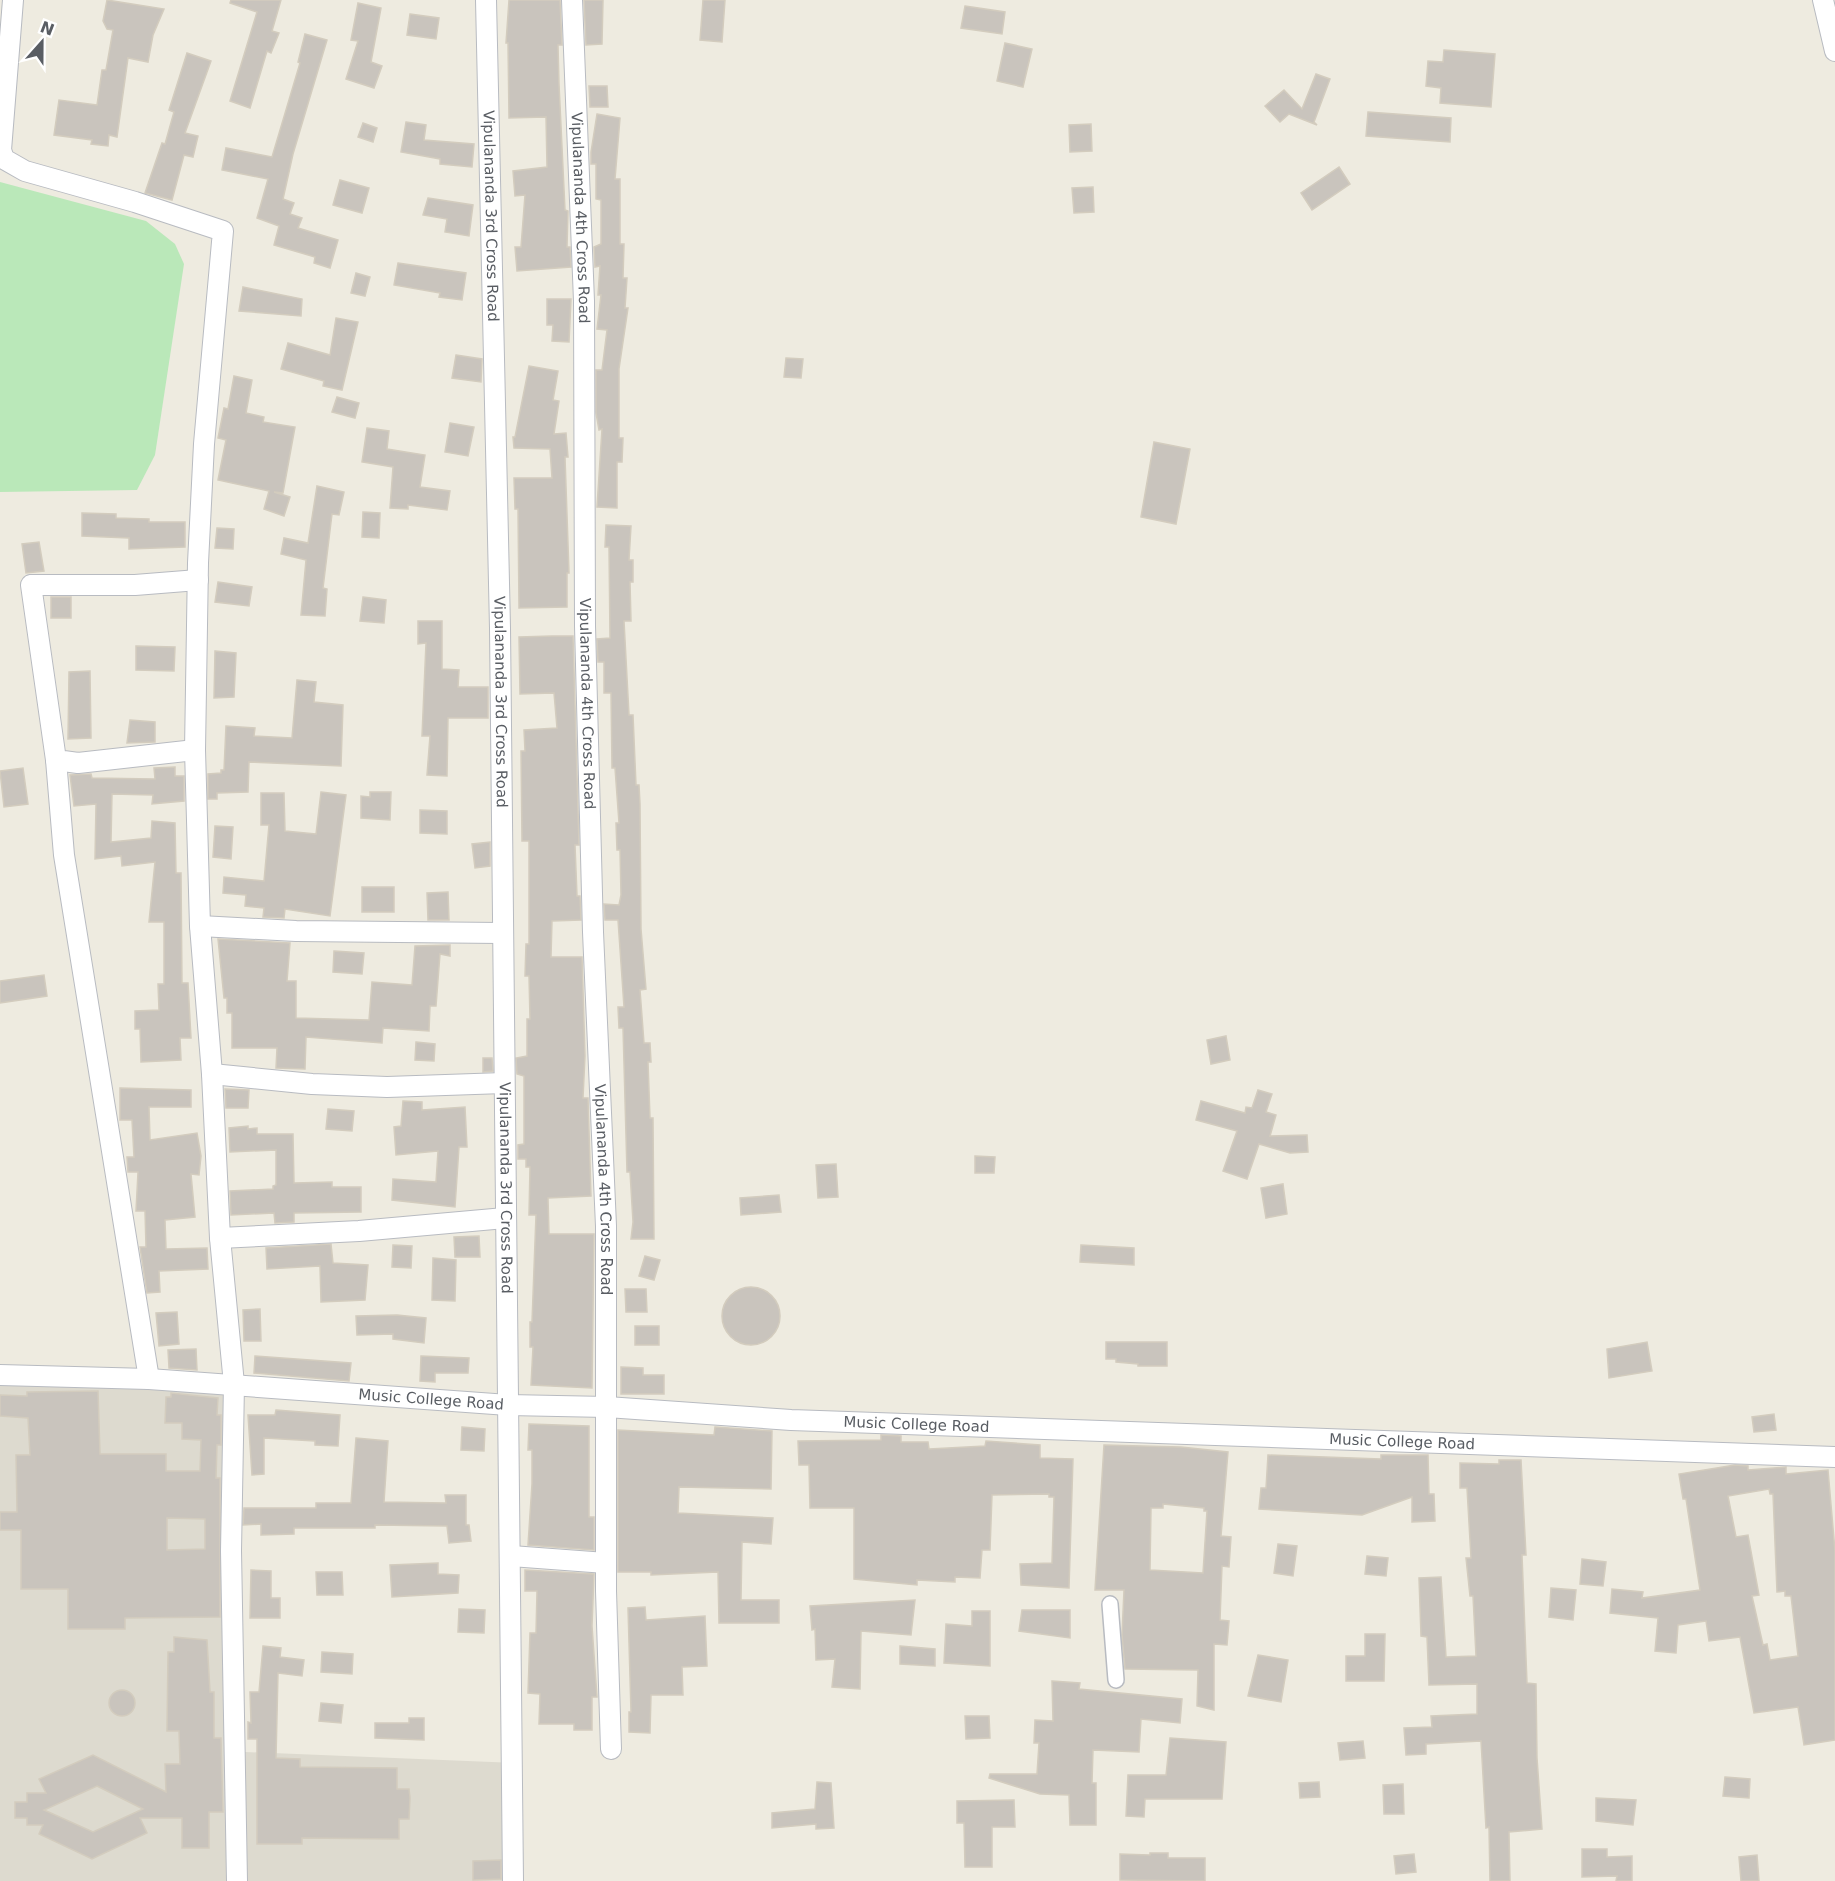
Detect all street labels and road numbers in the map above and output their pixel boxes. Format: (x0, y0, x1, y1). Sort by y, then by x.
street label: Vipulananda 3rd Cross Road (479, 110, 502, 322)
street label: Vipulananda 4th Cross Road (567, 112, 593, 324)
street label: Vipulananda 3rd Cross Road (490, 596, 511, 808)
street label: Vipulananda 4th Cross Road (576, 598, 599, 810)
street label: Vipulananda 3rd Cross Road (496, 1082, 516, 1294)
street label: Vipulananda 4th Cross Road (591, 1083, 615, 1295)
street label: Music College Road (358, 1385, 505, 1414)
street label: Music College Road (843, 1413, 990, 1436)
street label: Music College Road (1329, 1430, 1475, 1453)

